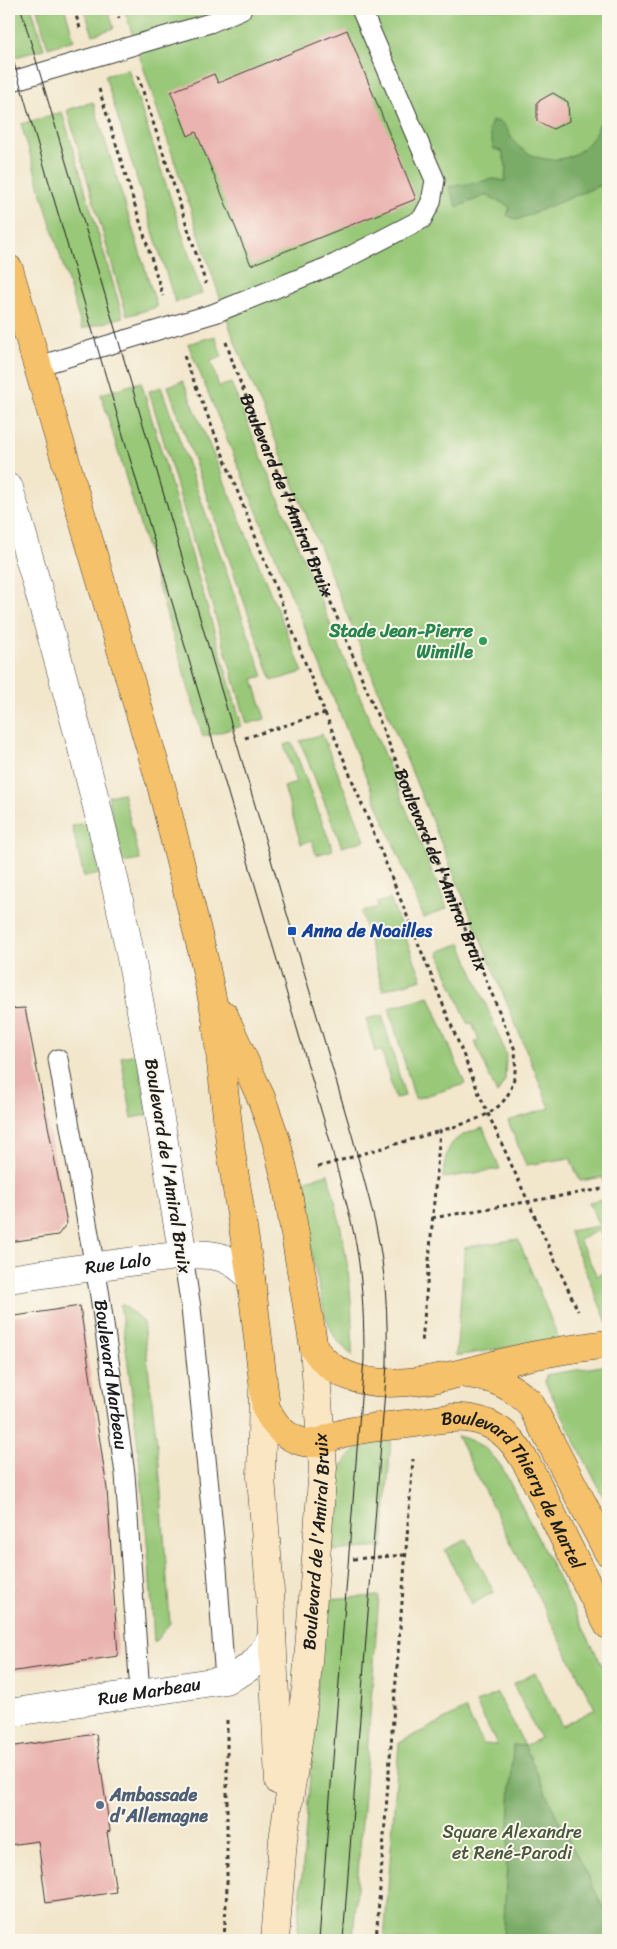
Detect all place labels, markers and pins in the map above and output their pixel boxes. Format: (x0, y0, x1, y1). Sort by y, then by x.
place label: Stade Jean-Pierre Wimille (328, 615, 474, 668)
marker: Stade Jean-Pierre Wimille (477, 635, 489, 647)
place label: Anna de Noailles (301, 915, 433, 947)
marker: Anna de Noailles (286, 925, 298, 937)
place label: Ambassade d'Allemagne (109, 1779, 208, 1832)
marker: Ambassade d'Allemagne (94, 1799, 106, 1811)

